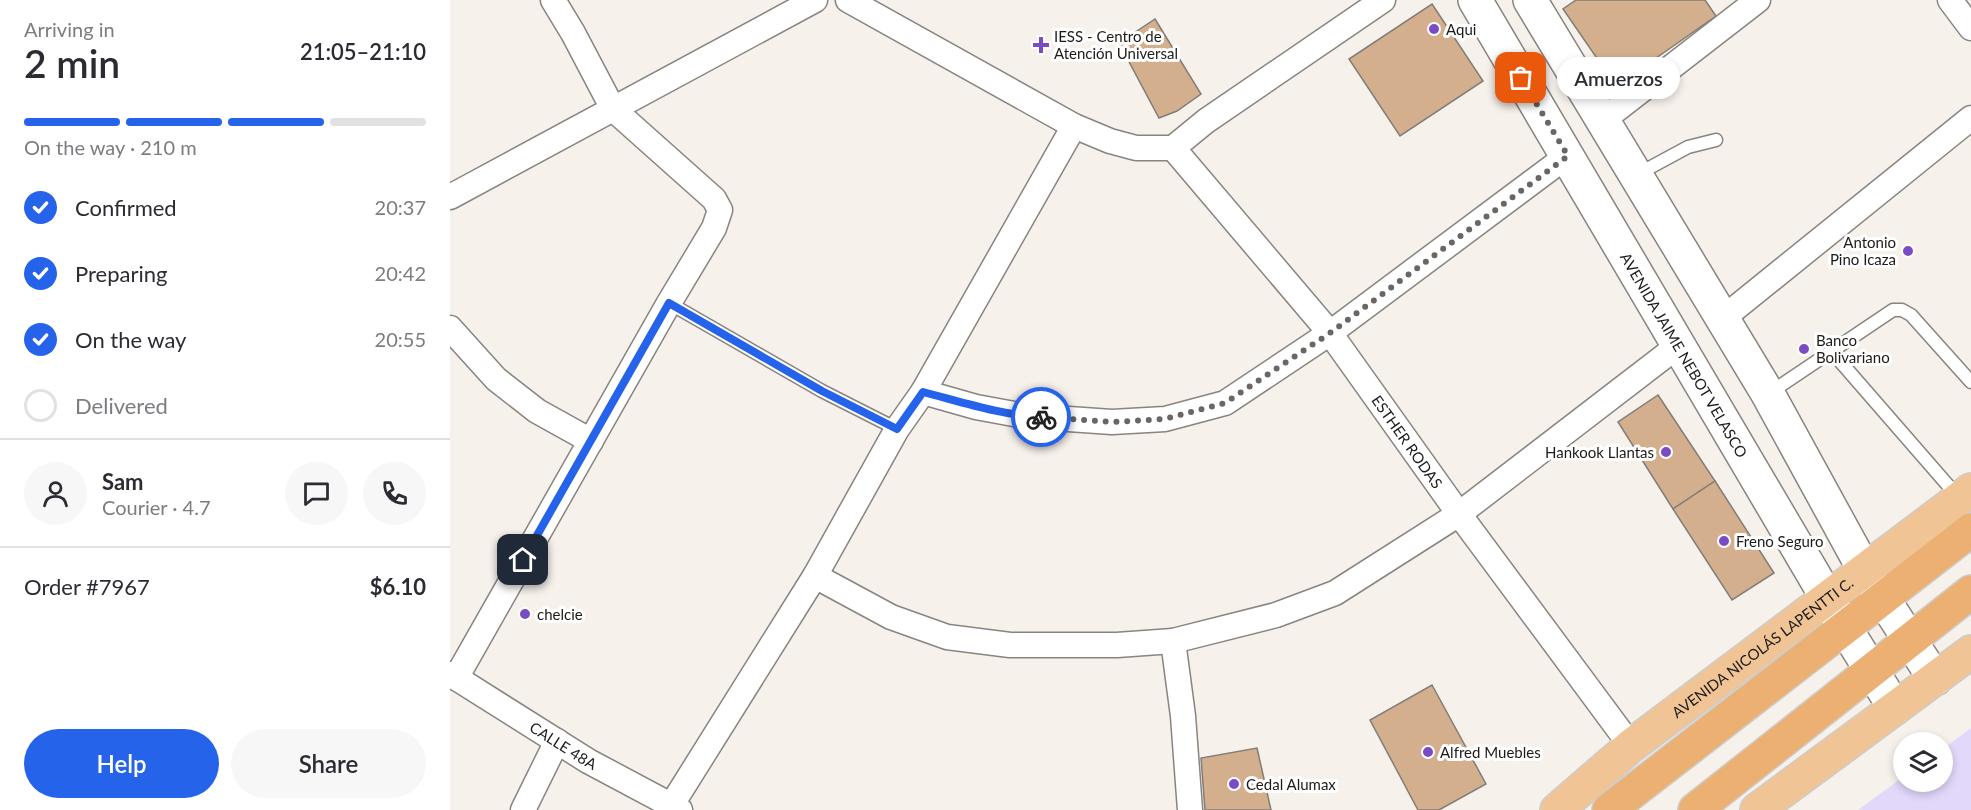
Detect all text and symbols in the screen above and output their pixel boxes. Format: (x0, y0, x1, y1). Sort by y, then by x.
text: Arriving in (24, 17, 115, 41)
place label: Aqui (1446, 20, 1476, 38)
marker: Aqui (1427, 22, 1441, 36)
place label: IESS - Centro de Atención Universal (1054, 27, 1178, 62)
marker: IESS - Centro de Atención Universal (1032, 36, 1050, 54)
text: 21:05–21:10 (300, 38, 426, 65)
text: 2 min (24, 40, 120, 86)
pin (1495, 52, 1546, 103)
callout: Amuerzos (1557, 57, 1680, 99)
icon: bag (1504, 61, 1537, 94)
text: Amuerzos (1574, 66, 1663, 90)
text: On the way · 210 m (24, 135, 197, 159)
icon: check (24, 191, 57, 224)
text: Confirmed (75, 194, 177, 221)
text: 20:37 (375, 195, 426, 219)
place label: Antonio Pino Icaza (1830, 233, 1896, 268)
marker: Antonio Pino Icaza (1901, 244, 1915, 258)
street label: AVENIDA JAIME NEBOT VELASCO (1617, 249, 1751, 461)
icon: check (24, 257, 57, 290)
text: Preparing (75, 260, 167, 287)
text: 20:42 (375, 261, 426, 285)
icon: check (24, 323, 57, 356)
text: On the way (75, 326, 186, 353)
text: 20:55 (375, 327, 426, 351)
place label: Banco Bolivariano (1816, 331, 1890, 366)
marker: Banco Bolivariano (1797, 342, 1811, 356)
courier (1011, 387, 1071, 447)
text: Delivered (75, 392, 168, 419)
street label: ESTHER RODAS (1368, 392, 1447, 492)
icon: bike (1025, 401, 1058, 434)
place label: Hankook Llantas (1545, 443, 1654, 461)
marker: Hankook Llantas (1659, 445, 1673, 459)
button: person (24, 462, 87, 525)
button: chat (285, 462, 348, 525)
button: phone (363, 462, 426, 525)
text: Sam (102, 468, 144, 495)
text: Courier · 4.7 (102, 495, 211, 519)
place label: Freno Seguro (1736, 532, 1823, 550)
pin (497, 534, 548, 585)
marker: Freno Seguro (1717, 534, 1731, 548)
icon: home (506, 543, 539, 576)
text: Order #7967 (24, 573, 150, 600)
text: $6.10 (370, 573, 426, 600)
street label: AVENIDA NICOLÁS LAPENTTI C. (1668, 573, 1856, 721)
place label: chelcie (537, 605, 583, 623)
marker: chelcie (518, 607, 532, 621)
street label: CALLE 48A (527, 718, 601, 773)
button: Help (24, 729, 219, 798)
button: Share (231, 729, 426, 798)
map controls (1893, 732, 1953, 792)
button: layers (1893, 732, 1953, 792)
place label: Alfred Muebles (1440, 743, 1541, 761)
marker: Alfred Muebles (1421, 745, 1435, 759)
place label: Cedal Alumax (1246, 775, 1336, 793)
marker: Cedal Alumax (1227, 777, 1241, 791)

